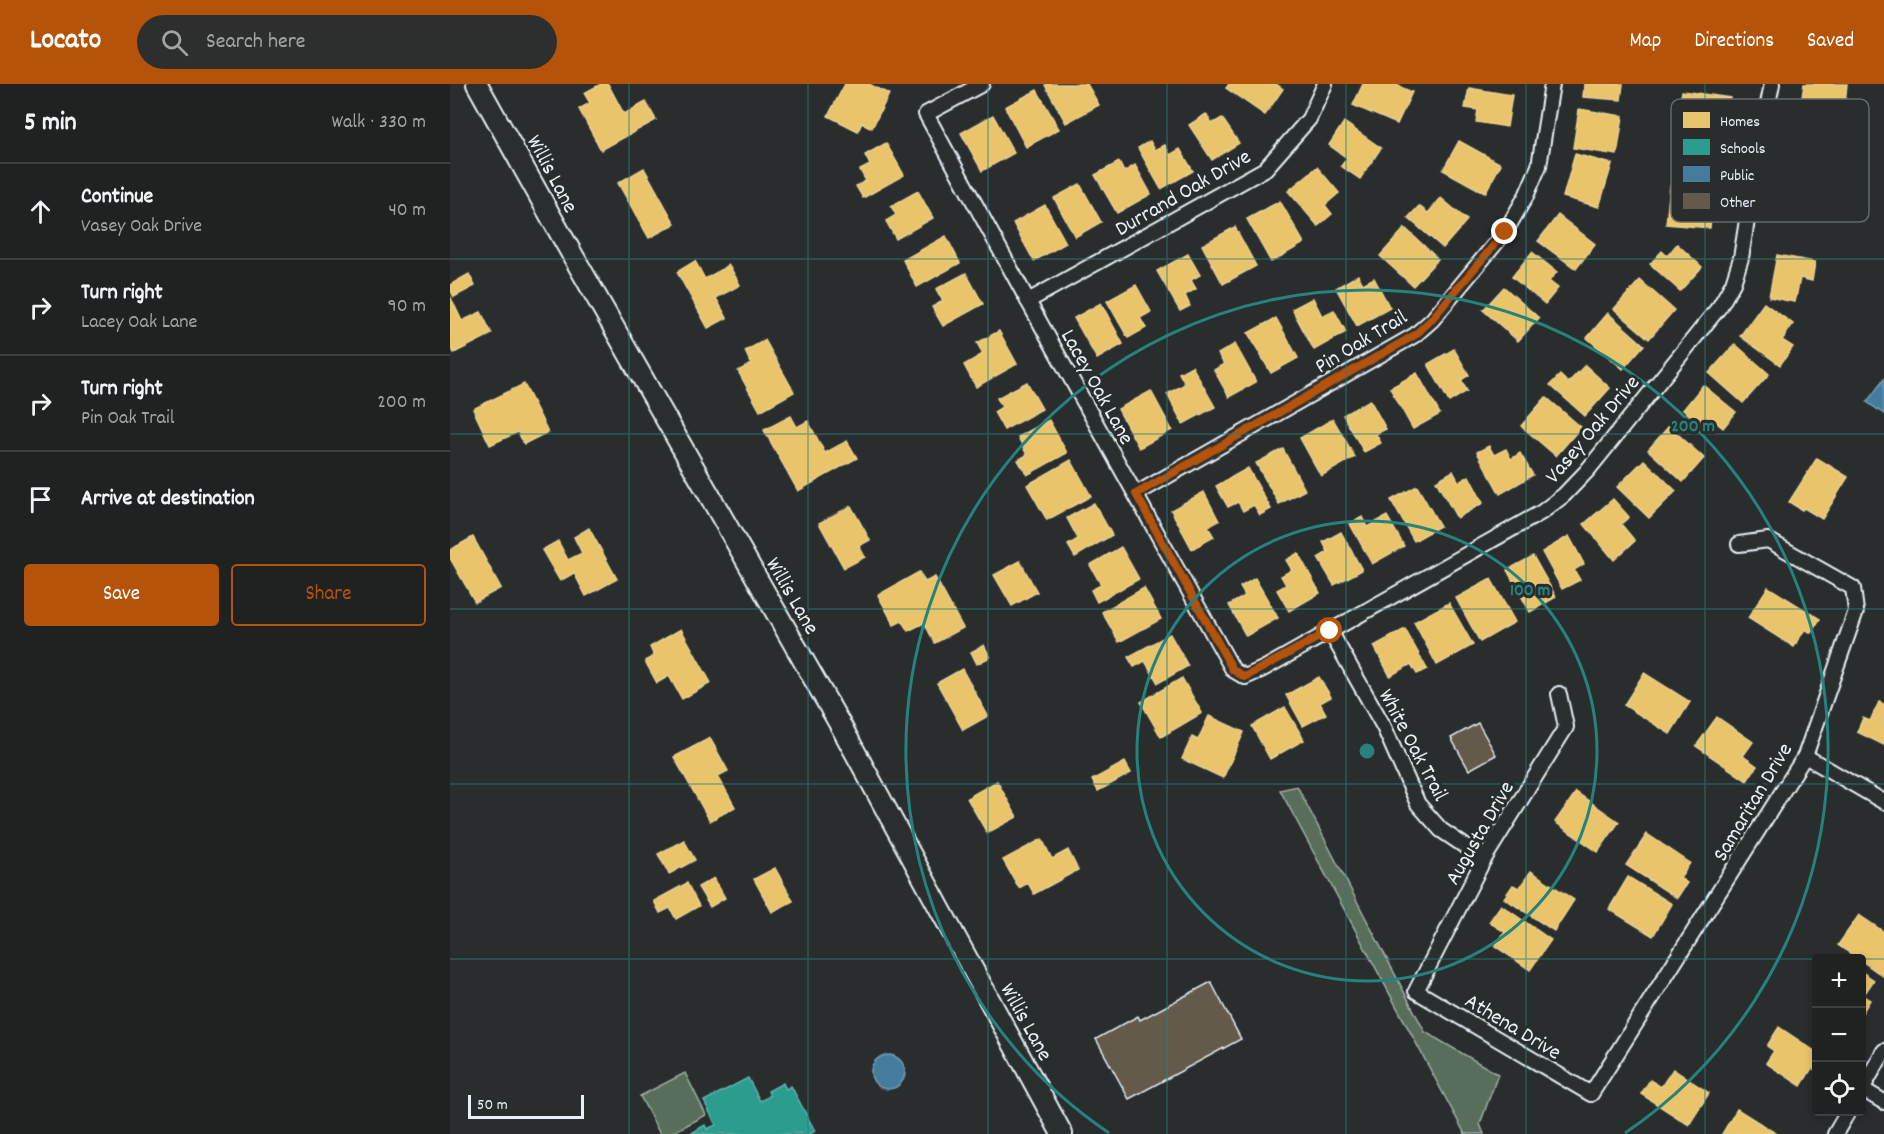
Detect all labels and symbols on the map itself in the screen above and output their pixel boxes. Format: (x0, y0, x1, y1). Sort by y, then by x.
legend (1671, 99, 1869, 222)
text: Homes (1720, 111, 1760, 134)
street label: Willis Lane (517, 130, 584, 219)
text: Schools (1720, 138, 1766, 161)
street label: Durrand Oak Drive (1110, 143, 1257, 246)
text: Public (1720, 165, 1754, 188)
text: Other (1720, 192, 1755, 215)
route end (1491, 218, 1517, 244)
street label: Pin Oak Trail (1310, 303, 1414, 383)
street label: Lacey Oak Lane (1051, 324, 1141, 451)
street label: Vasey Oak Drive (1539, 369, 1648, 491)
text: 200 m (1671, 415, 1715, 440)
street label: Willis Lane (756, 552, 826, 641)
text: 100 m (1510, 579, 1550, 604)
route start (1316, 617, 1342, 643)
street label: White Oak Trail (1369, 684, 1454, 807)
street label: Samaritan Drive (1706, 738, 1802, 868)
centre of rings (1357, 741, 1377, 761)
street label: Augusta Drive (1439, 776, 1523, 892)
street label: Willis Lane (991, 978, 1059, 1067)
street label: Athena Drive (1458, 987, 1566, 1069)
scale bar (468, 1092, 584, 1120)

